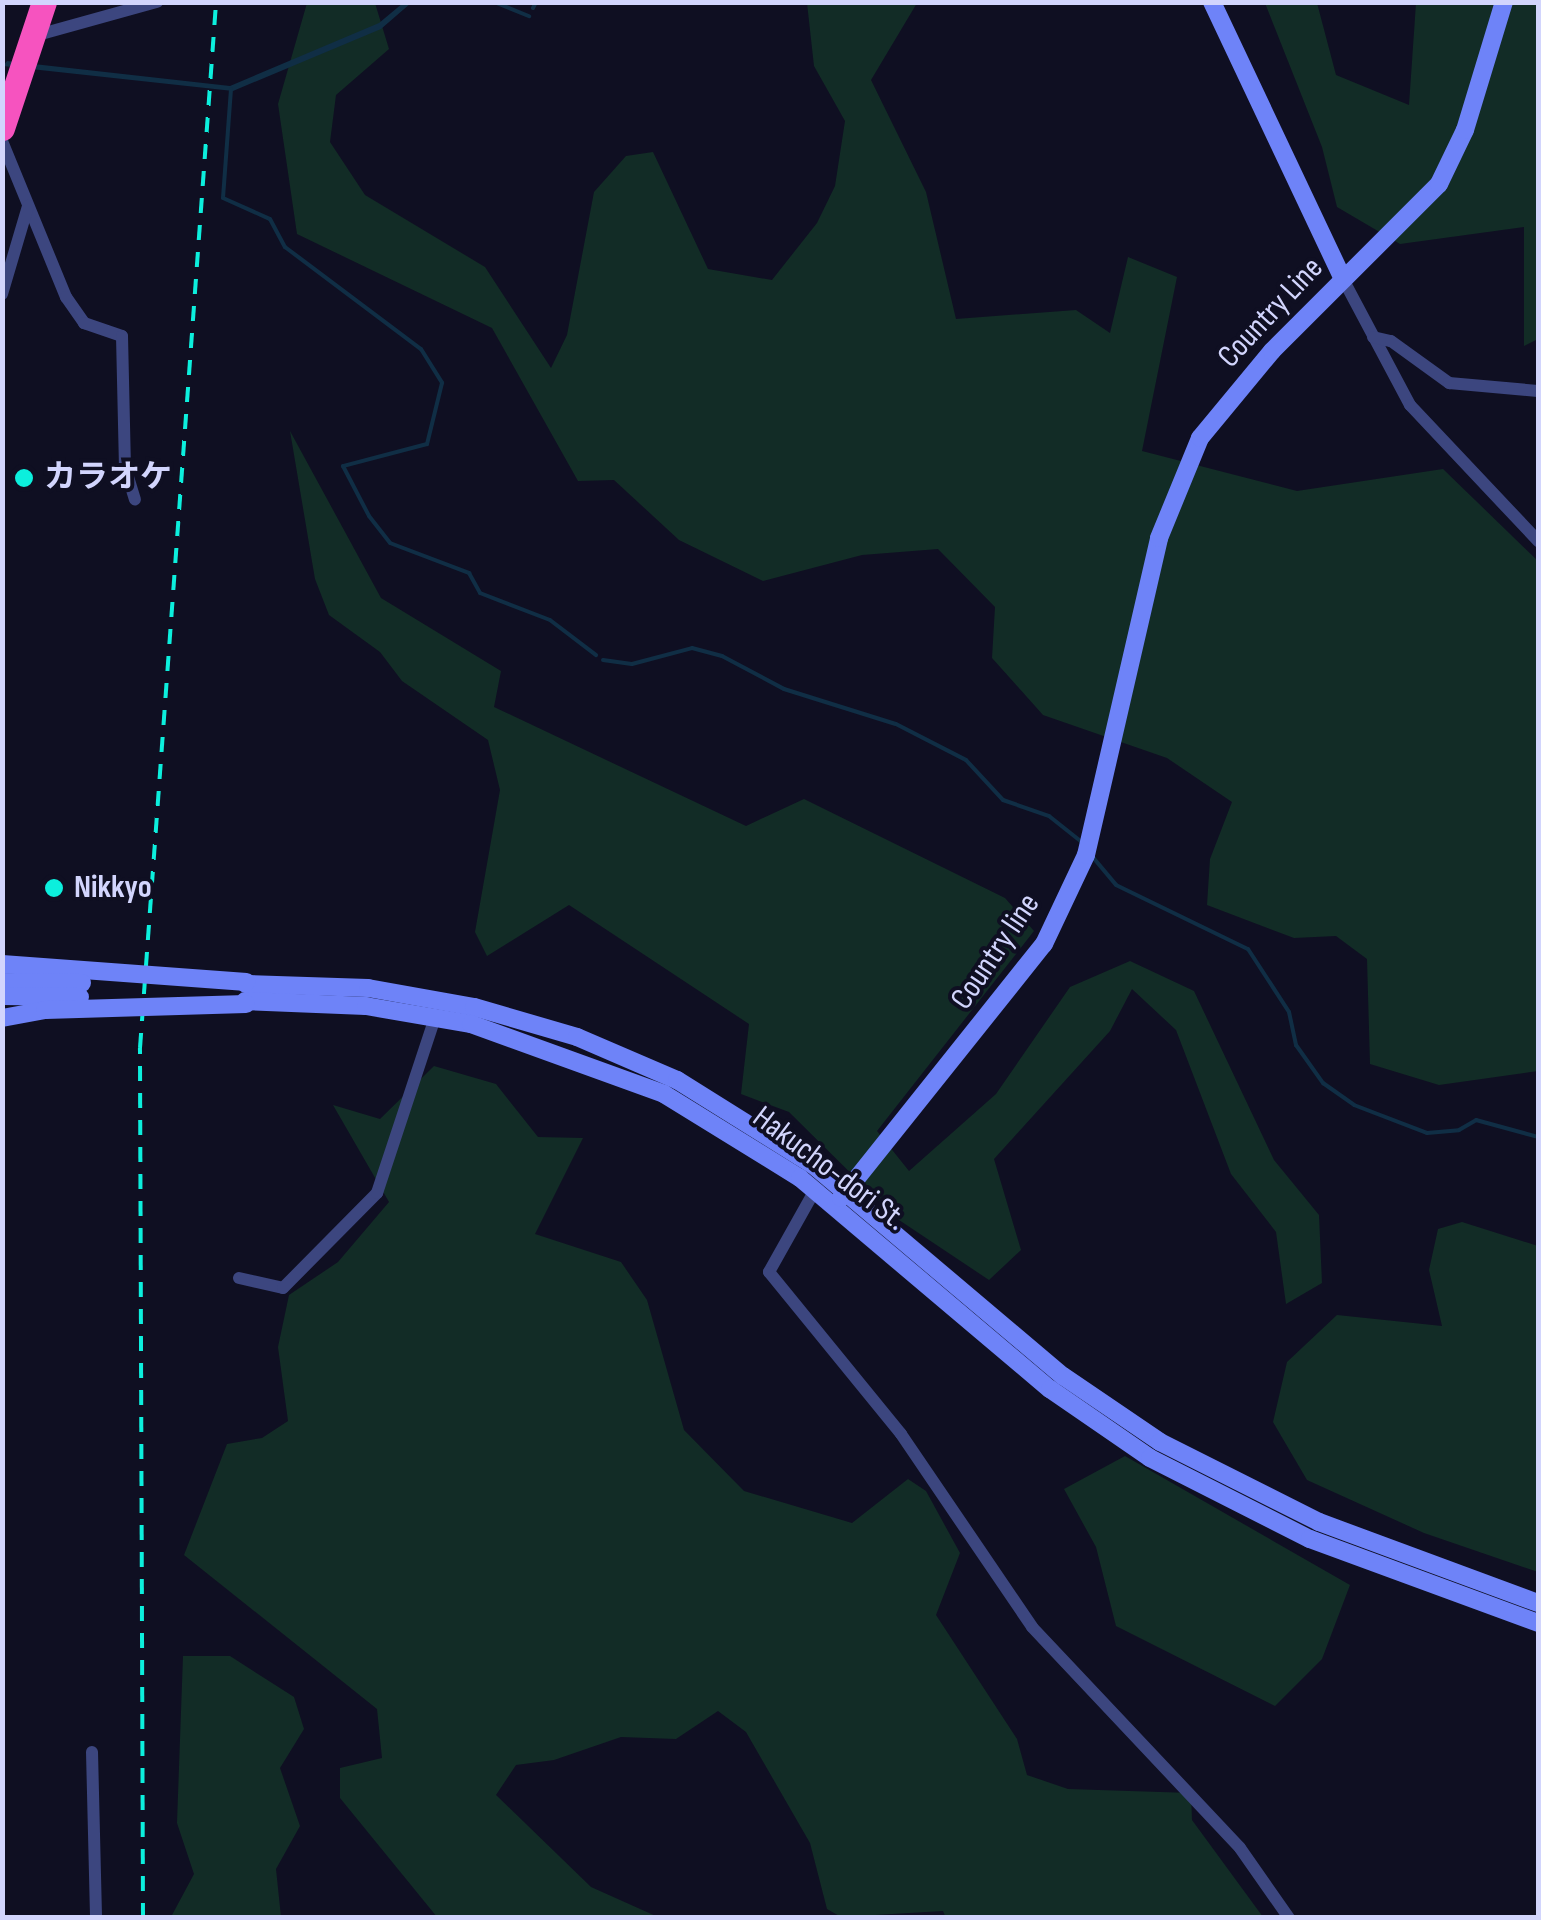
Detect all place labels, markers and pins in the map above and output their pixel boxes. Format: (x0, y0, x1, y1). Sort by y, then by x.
place label: カラオケ (44, 459, 172, 497)
marker: カラオケ (13, 467, 35, 489)
place label: Nikkyo (74, 869, 152, 907)
marker: Nikkyo (43, 877, 65, 899)

